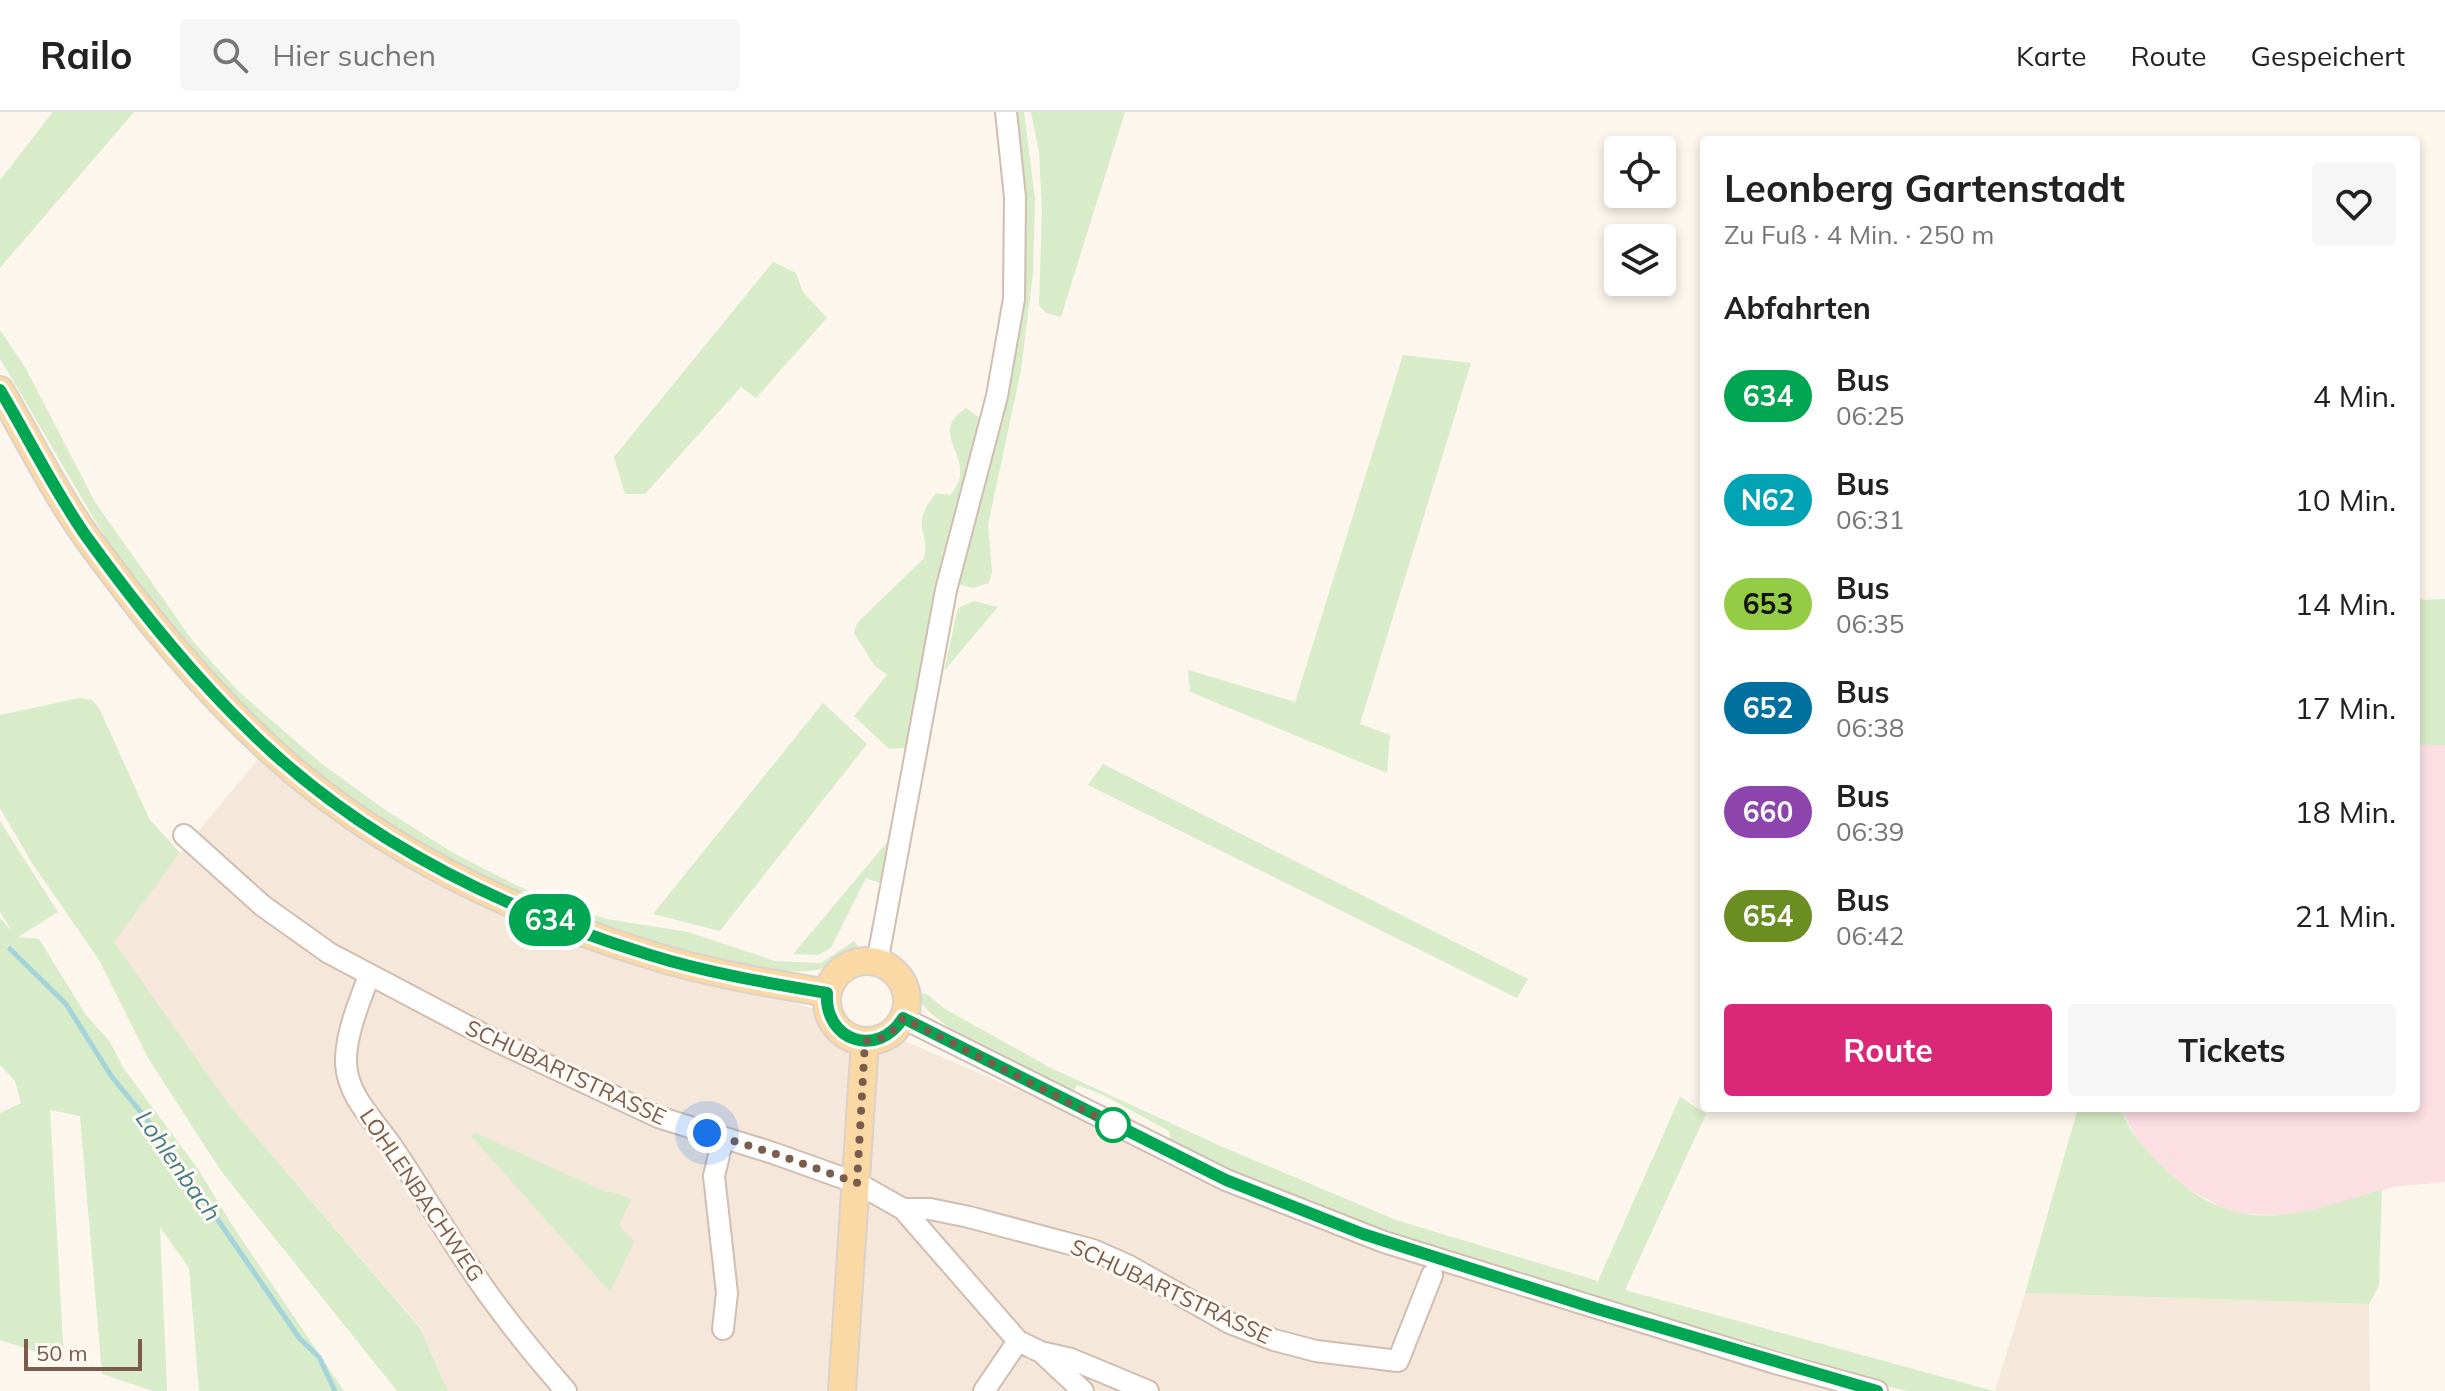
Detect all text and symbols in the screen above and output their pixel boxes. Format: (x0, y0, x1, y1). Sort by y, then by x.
search box (180, 19, 740, 91)
text: Railo (40, 31, 132, 79)
icon: search (208, 33, 252, 77)
text: Hier suchen (272, 36, 436, 74)
text: Karte (2016, 38, 2086, 73)
text: Route (2130, 38, 2207, 73)
text: Gespeichert (2251, 38, 2405, 73)
map controls (1604, 136, 1676, 296)
button: locate (1604, 136, 1676, 208)
button: heart (2312, 162, 2396, 246)
text: Leonberg Gartenstadt (1724, 164, 2125, 212)
text: Zu Fuß · 4 Min. · 250 m (1724, 218, 1994, 251)
button: layers (1604, 224, 1676, 296)
text: Abfahrten (1724, 289, 1871, 327)
text: Bus (1836, 361, 1890, 399)
text: 4 Min. (2313, 377, 2396, 415)
text: 634 (1743, 378, 1793, 413)
text: 06:25 (1836, 399, 1904, 432)
text: Bus (1836, 465, 1890, 503)
text: 10 Min. (2295, 481, 2396, 519)
text: N62 (1741, 482, 1795, 517)
text: 06:31 (1836, 503, 1904, 536)
text: Bus (1836, 569, 1890, 607)
text: 14 Min. (2295, 585, 2396, 623)
text: 653 (1743, 586, 1793, 621)
text: 06:35 (1836, 607, 1904, 640)
text: Bus (1836, 673, 1890, 711)
text: 17 Min. (2295, 689, 2396, 727)
text: 652 (1743, 690, 1793, 725)
text: 06:38 (1836, 711, 1904, 744)
text: Bus (1836, 777, 1890, 815)
text: 18 Min. (2295, 793, 2396, 831)
text: 660 (1743, 794, 1793, 829)
text: 06:39 (1836, 815, 1904, 848)
text: Bus (1836, 881, 1890, 919)
line badge: 634 (504, 894, 596, 946)
text: 21 Min. (2295, 897, 2396, 935)
text: 654 (1743, 898, 1793, 933)
text: 634 (525, 902, 575, 937)
text: 06:42 (1836, 919, 1904, 952)
button: Route (1724, 1004, 2052, 1096)
button: Tickets (2068, 1004, 2396, 1096)
street label: SCHUBARTSTRASSE (461, 1013, 671, 1131)
street label: LOHLENBACHWEG (354, 1103, 490, 1287)
water label: Lohlenbach (130, 1104, 228, 1227)
unlabelled marker (1096, 1108, 1130, 1142)
your location (687, 1113, 727, 1153)
street label: SCHUBARTSTRASSE (1066, 1232, 1276, 1350)
scale bar (24, 1335, 142, 1371)
text: 50 m (36, 1339, 87, 1367)

